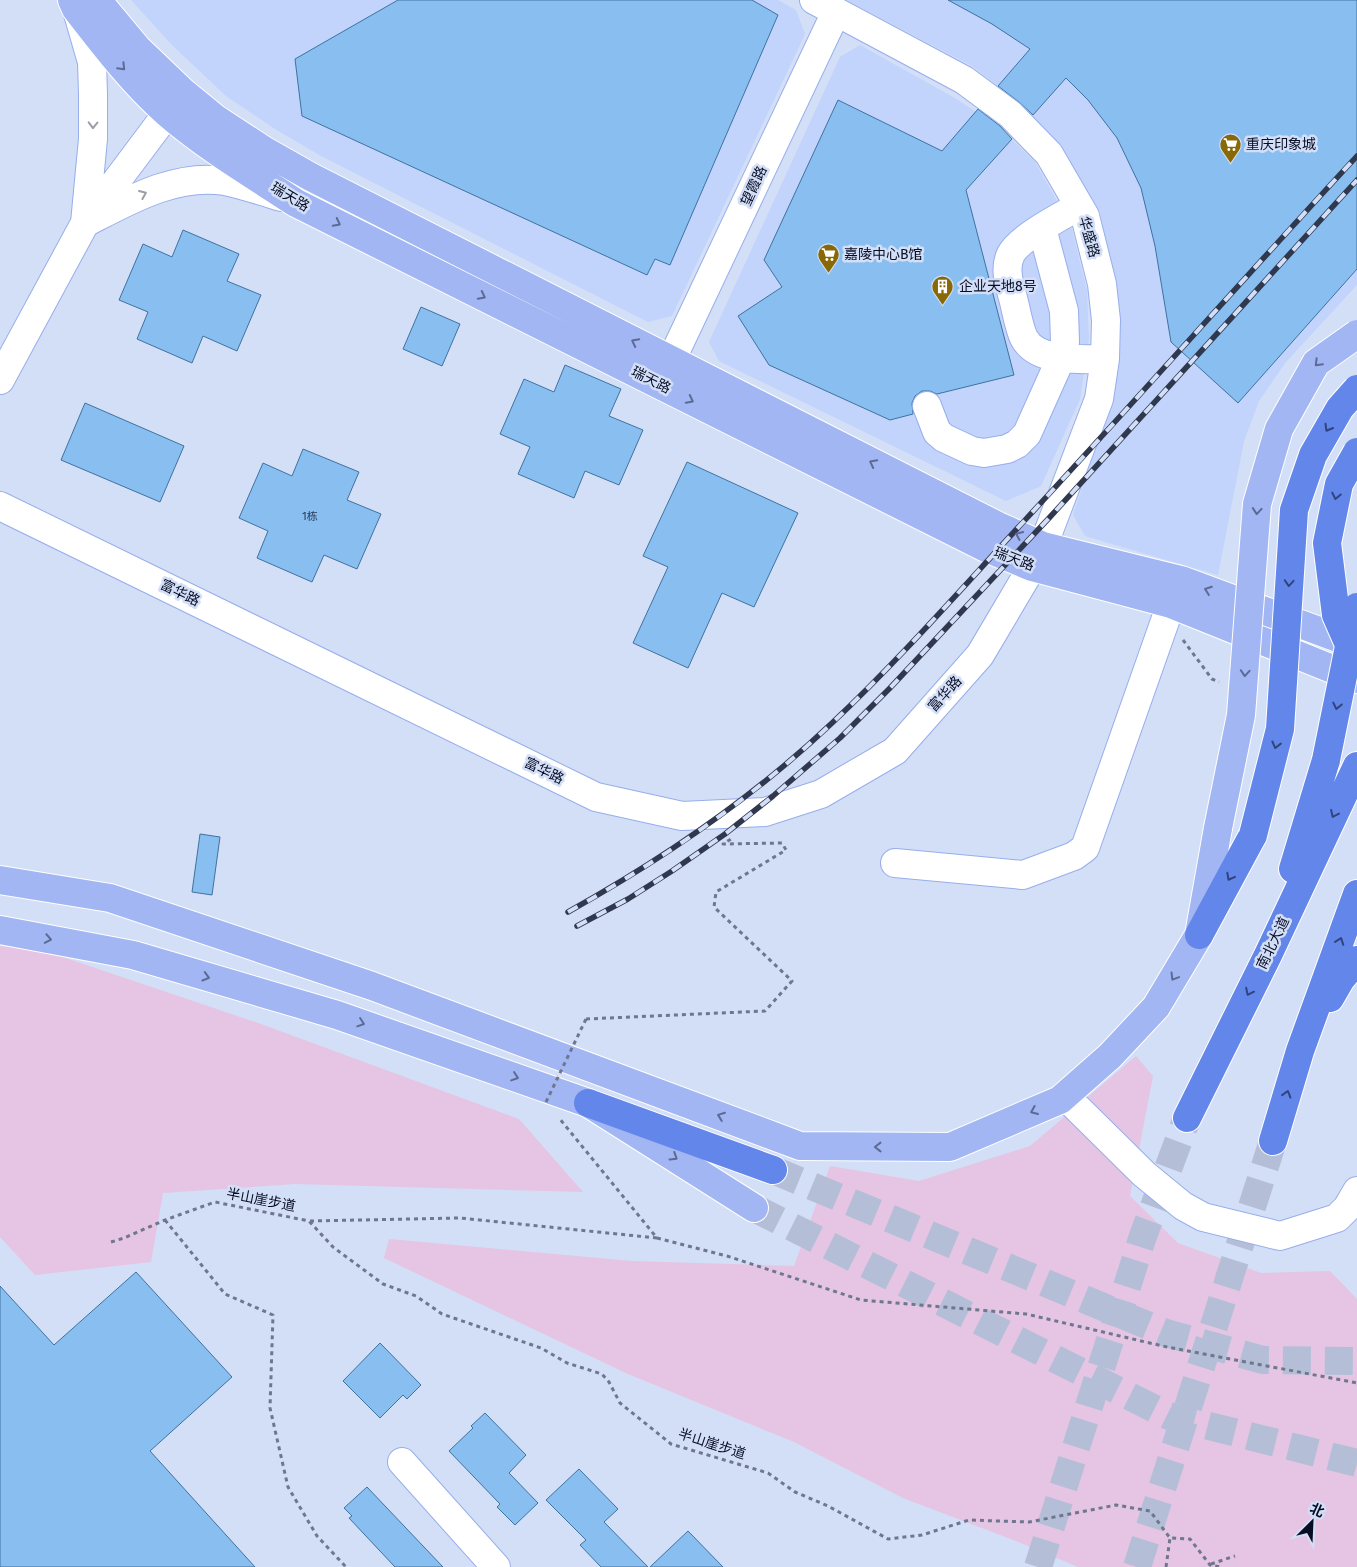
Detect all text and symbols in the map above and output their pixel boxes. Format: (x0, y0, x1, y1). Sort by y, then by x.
one-way arrow (116, 61, 125, 70)
one-way arrow (88, 122, 98, 129)
supermarket icon: 重庆印象城 (1218, 132, 1242, 163)
place label: 重庆印象城 (1246, 136, 1316, 153)
street label: 望霞路 (737, 163, 771, 209)
street label: 瑞天路 (268, 179, 312, 215)
one-way arrow (138, 190, 147, 201)
street label: 华盛路 (1075, 214, 1103, 260)
one-way arrow (332, 217, 341, 227)
supermarket icon: 嘉陵中心B馆 (816, 242, 840, 273)
place label: 嘉陵中心B馆 (844, 246, 923, 263)
building icon: 企业天地8号 (931, 274, 955, 305)
place label: 企业天地8号 (959, 278, 1037, 295)
one-way arrow (477, 290, 486, 300)
one-way arrow (631, 338, 640, 348)
one-way arrow (1315, 357, 1324, 366)
street label: 瑞天路 (628, 363, 674, 397)
one-way arrow (685, 394, 694, 404)
one-way arrow (1325, 422, 1335, 431)
one-way arrow (869, 459, 878, 469)
one-way arrow (1332, 491, 1342, 500)
one-way arrow (1252, 507, 1263, 515)
house number: 1栋 (302, 510, 318, 523)
one-way arrow (1015, 531, 1024, 542)
street label: 瑞天路 (991, 544, 1037, 574)
street label: 富华路 (157, 576, 203, 610)
one-way arrow (1284, 579, 1295, 587)
one-way arrow (1204, 586, 1213, 596)
one-way arrow (1239, 669, 1250, 677)
street label: 富华路 (925, 673, 965, 715)
one-way arrow (1332, 702, 1342, 711)
one-way arrow (1271, 740, 1282, 749)
street label: 富华路 (521, 754, 567, 788)
one-way arrow (1330, 809, 1341, 818)
one-way arrow (1226, 872, 1236, 881)
street label: 南北大道 (1253, 914, 1293, 972)
one-way arrow (43, 933, 52, 944)
one-way arrow (1334, 937, 1344, 946)
one-way arrow (201, 971, 209, 981)
one-way arrow (1170, 972, 1180, 981)
one-way arrow (1245, 987, 1255, 996)
one-way arrow (357, 1017, 365, 1027)
one-way arrow (510, 1071, 518, 1081)
one-way arrow (1281, 1091, 1291, 1099)
one-way arrow (1030, 1106, 1038, 1116)
one-way arrow (717, 1112, 726, 1123)
one-way arrow (874, 1141, 882, 1152)
one-way arrow (668, 1151, 677, 1161)
street label: 半山崖步道 (225, 1185, 297, 1215)
street label: 半山崖步道 (676, 1425, 748, 1463)
north arrow (1287, 1497, 1337, 1547)
text: 北 (1307, 1500, 1327, 1521)

